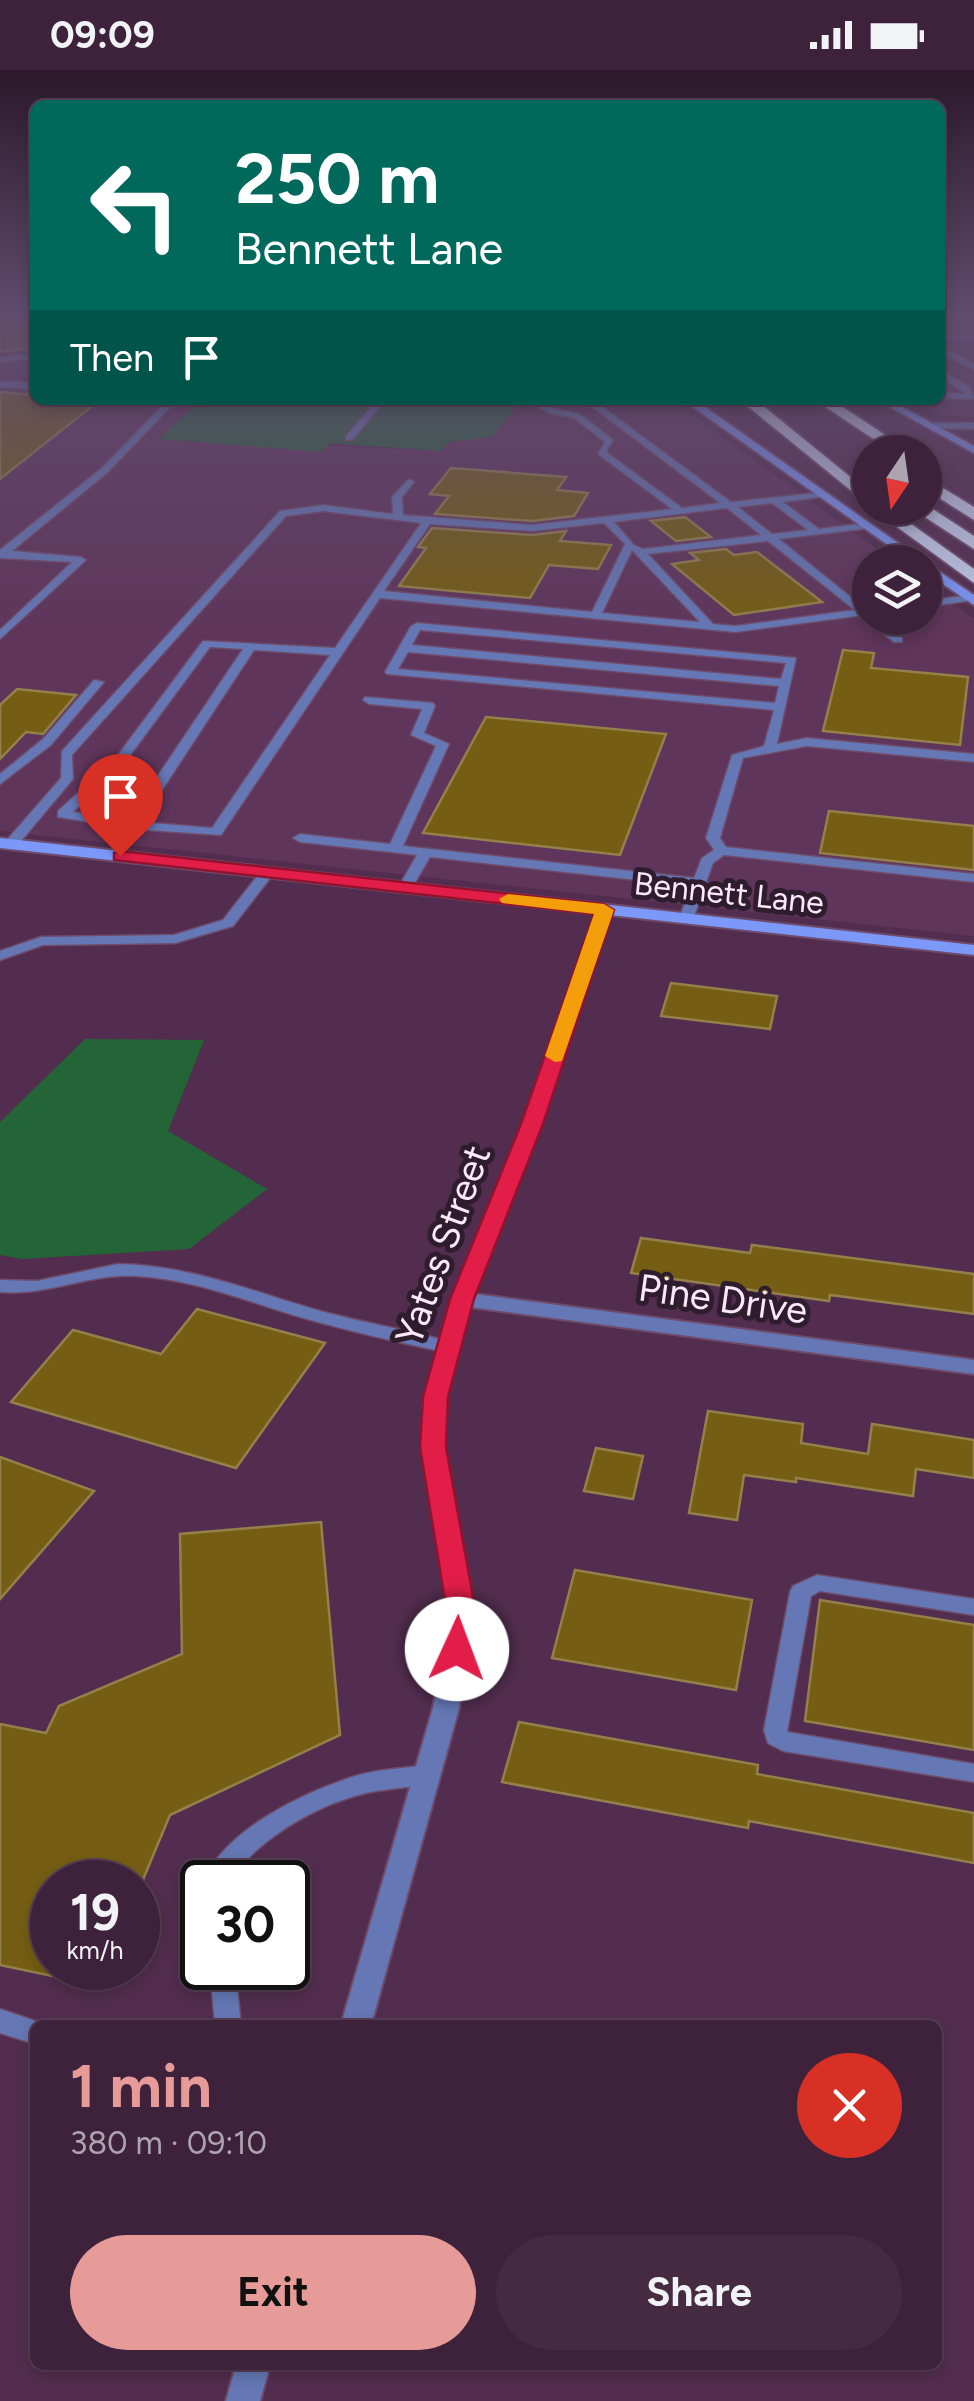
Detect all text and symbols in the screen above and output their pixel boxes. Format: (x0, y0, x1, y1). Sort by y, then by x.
text: 09:09 (50, 12, 155, 58)
text: 250 m (235, 136, 439, 221)
icon: left (70, 140, 200, 270)
text: Bennett Lane (235, 221, 503, 275)
icon: arrive (174, 330, 229, 385)
text: Then (70, 335, 154, 381)
north arrow (852, 435, 942, 525)
map controls (852, 435, 942, 635)
button: layers (852, 545, 942, 635)
pin (78, 754, 163, 857)
icon: arrive (93, 769, 148, 824)
street label: Bennett Lane (632, 864, 826, 922)
street label: Yates Street (386, 1139, 500, 1351)
street label: Pine Drive (636, 1264, 810, 1334)
position arrow (405, 1597, 509, 1701)
speed limit sign: 30 (180, 1860, 310, 1990)
text: 19 (70, 1882, 120, 1943)
text: km/h (66, 1935, 124, 1965)
text: 1 min (70, 2050, 212, 2122)
button: close (797, 2053, 902, 2158)
text: 380 m · 09:10 (70, 2124, 267, 2162)
button: Exit (70, 2235, 476, 2350)
button: Share (496, 2235, 902, 2350)

